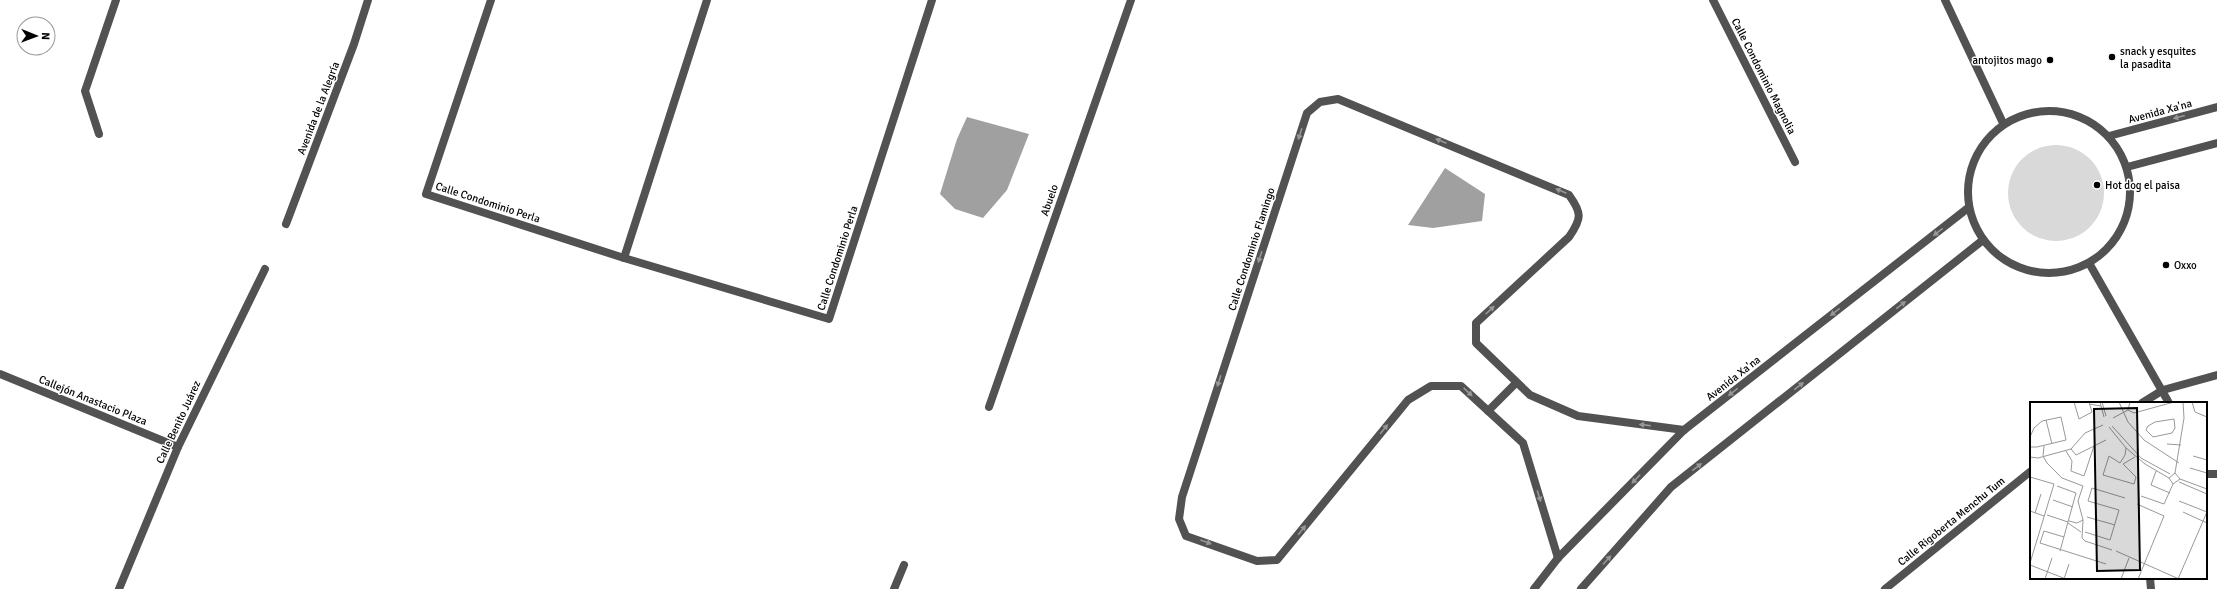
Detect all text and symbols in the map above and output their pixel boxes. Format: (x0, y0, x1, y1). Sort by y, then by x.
north arrow (16, 16, 56, 56)
street label: Calle Condominio Magnolia (1729, 16, 1799, 137)
text: N (39, 32, 52, 40)
place label: snack y esquites la pasadita (2120, 45, 2196, 71)
marker: snack y esquites la pasadita (2107, 52, 2117, 62)
place label: antojitos mago (1972, 54, 2042, 67)
marker: antojitos mago (2045, 55, 2055, 65)
street label: Avenida de la Alegría (295, 59, 342, 157)
street label: Avenida Xa'na (2127, 97, 2194, 126)
one-way arrow (2173, 114, 2185, 120)
one-way arrow (1297, 128, 1303, 140)
one-way arrow (1434, 138, 1446, 144)
street label: Calle Condominio Perla (434, 179, 542, 226)
place label: Hot dog el paisa (2105, 179, 2180, 192)
marker: Hot dog el paisa (2092, 180, 2102, 190)
street label: Abuelo (1038, 182, 1061, 218)
street label: Calle Condominio Flamingo (1225, 186, 1278, 312)
one-way arrow (1554, 188, 1566, 194)
street label: Calle Condominio Perla (814, 204, 861, 312)
one-way arrow (1932, 227, 1943, 236)
one-way arrow (1257, 252, 1263, 264)
place label: Oxxo (2174, 259, 2197, 272)
marker: Oxxo (2161, 260, 2171, 270)
one-way arrow (1895, 301, 1906, 309)
one-way arrow (1485, 306, 1496, 315)
one-way arrow (1830, 308, 1841, 316)
street label: Avenida Xa'na (1703, 353, 1763, 404)
street label: Callejón Anastacio Plaza (37, 373, 149, 428)
one-way arrow (1216, 375, 1222, 387)
street label: Calle Benito Juárez (154, 379, 203, 466)
one-way arrow (1793, 382, 1804, 390)
one-way arrow (1463, 387, 1473, 397)
one-way arrow (1728, 388, 1739, 397)
inset map (2030, 402, 2207, 579)
one-way arrow (1639, 422, 1651, 428)
one-way arrow (1379, 424, 1388, 434)
one-way arrow (1692, 462, 1703, 471)
one-way arrow (1631, 474, 1641, 484)
street label: Calle Rigoberta Menchu Tum (1895, 474, 2008, 569)
one-way arrow (1536, 490, 1542, 502)
one-way arrow (1298, 525, 1307, 536)
one-way arrow (1200, 540, 1212, 546)
one-way arrow (1602, 555, 1612, 565)

